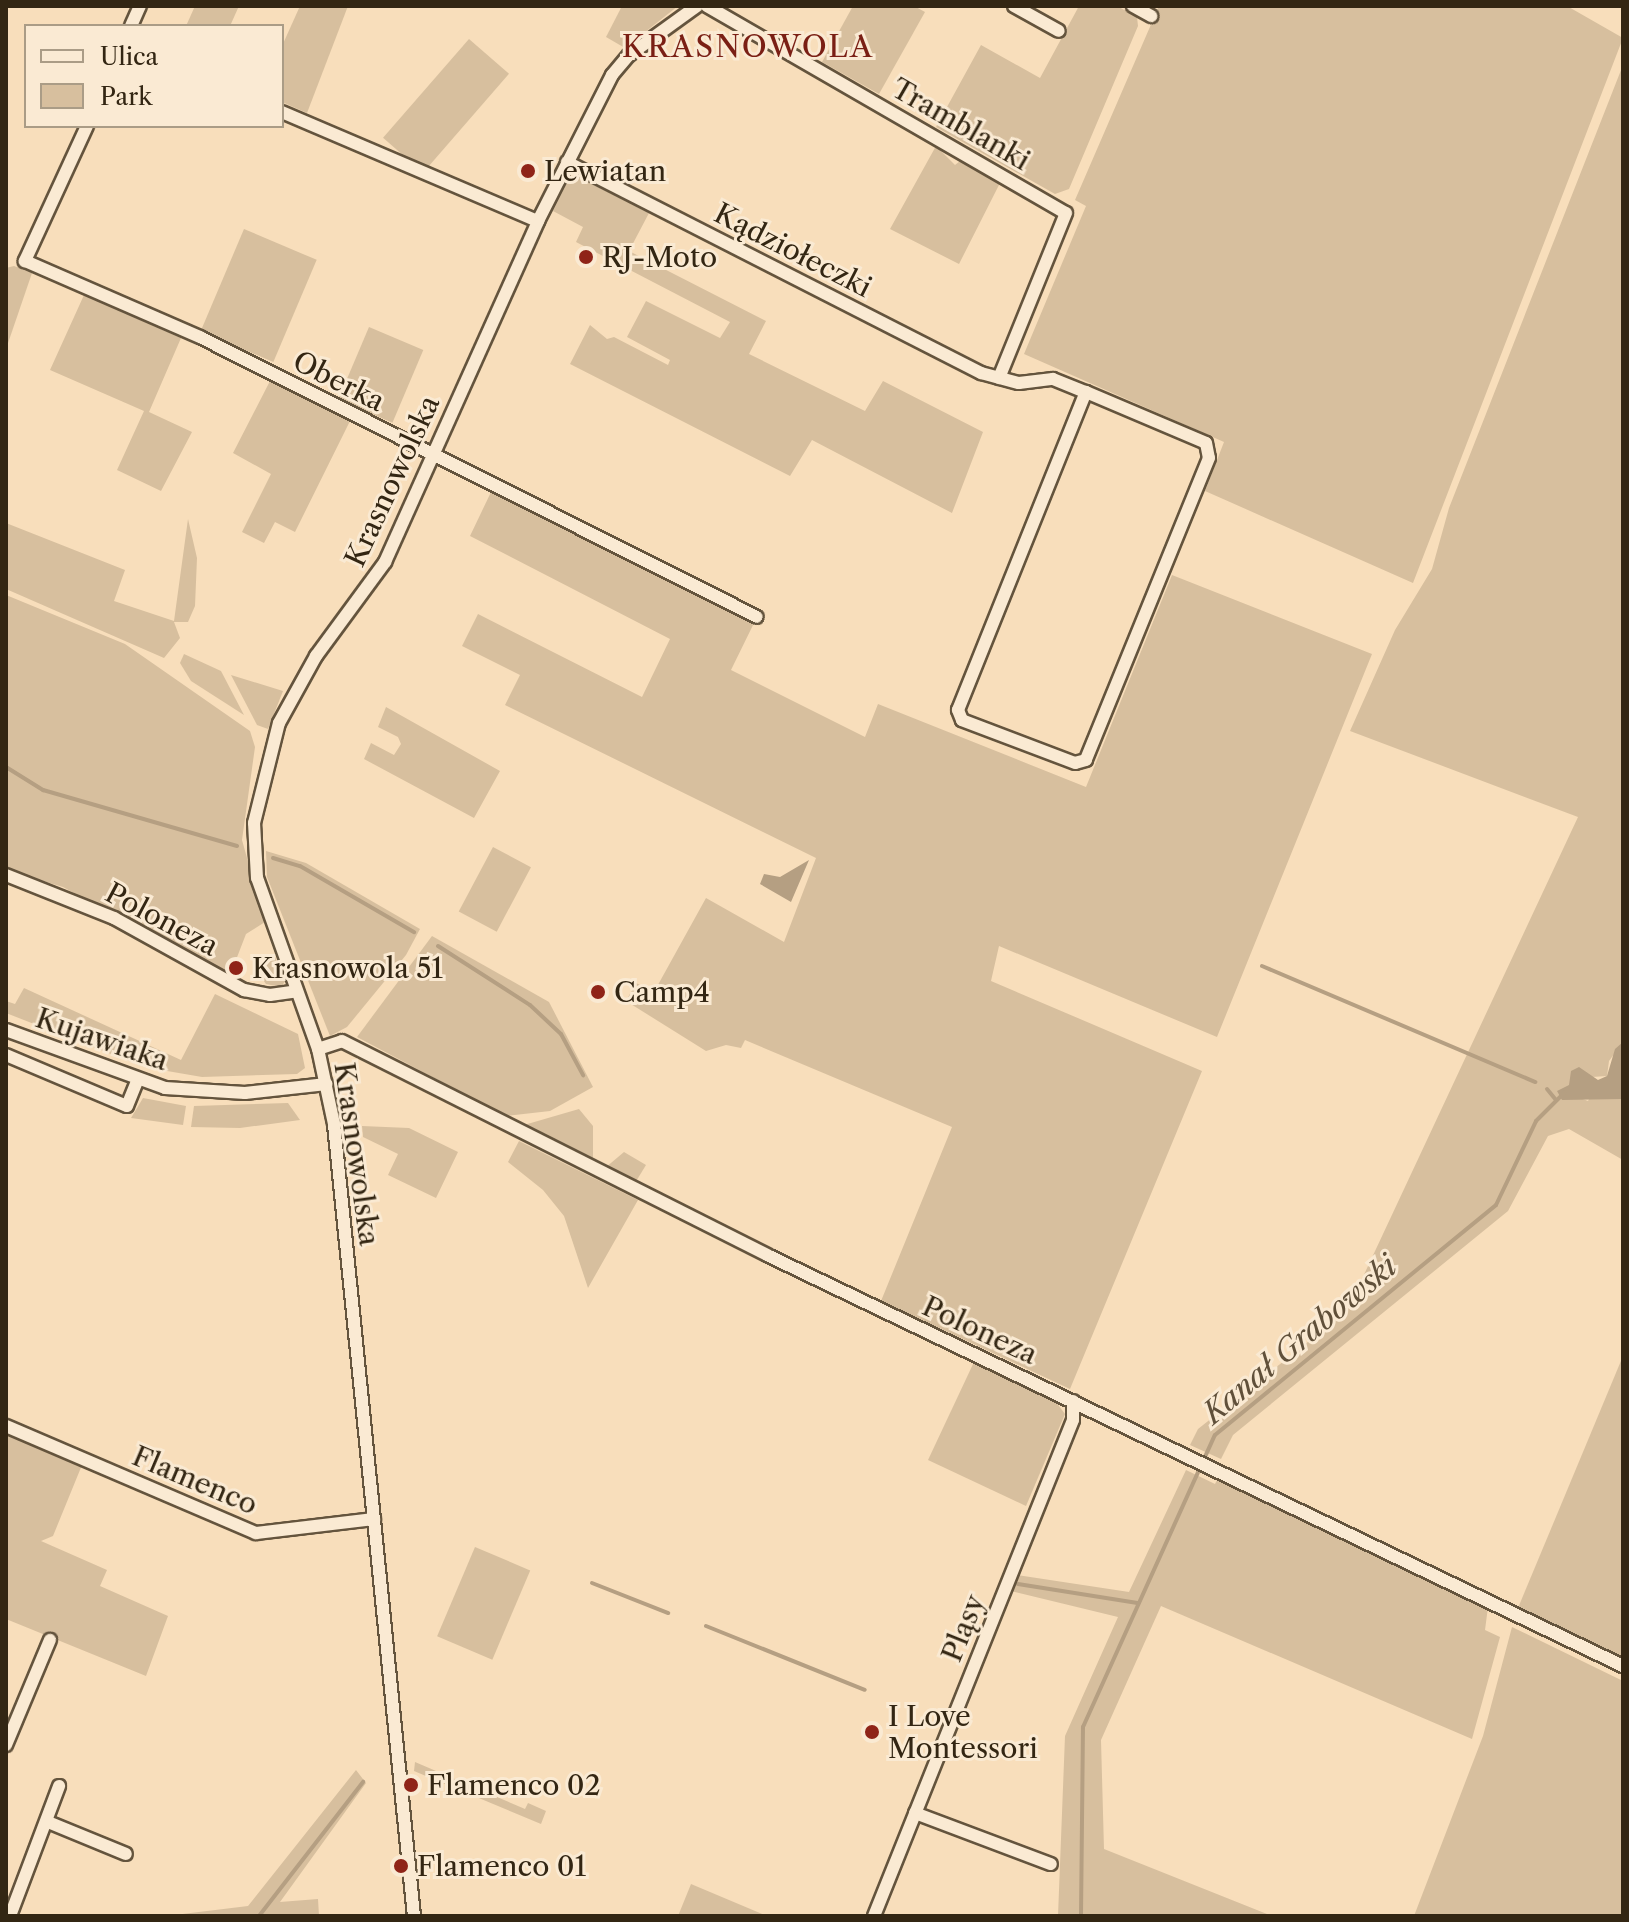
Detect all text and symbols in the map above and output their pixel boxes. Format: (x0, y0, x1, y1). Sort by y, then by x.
legend (24, 24, 284, 128)
district label: KRASNOWOLA (622, 29, 874, 65)
text: Ulica (100, 42, 158, 71)
street label: Tramblanki (886, 71, 1036, 177)
text: Park (100, 82, 152, 111)
place label: Lewiatan (544, 154, 666, 188)
marker: Lewiatan (519, 162, 537, 180)
street label: Kądziołeczki (709, 196, 877, 304)
place label: RJ-Moto (602, 240, 717, 274)
marker: RJ-Moto (577, 248, 595, 266)
street label: Oberka (288, 344, 390, 418)
street label: Krasnowolska (338, 390, 446, 572)
street label: Poloneza (100, 875, 224, 963)
place label: Krasnowola 51 (252, 951, 443, 985)
marker: Krasnowola 51 (227, 959, 245, 977)
place label: Camp4 (614, 975, 710, 1009)
marker: Camp4 (589, 983, 607, 1001)
street label: Kujawiaka (31, 1001, 173, 1077)
street label: Krasnowolska (328, 1060, 386, 1248)
water label: Kanał Grabowski (1196, 1248, 1404, 1432)
street label: Poloneza (917, 1289, 1043, 1371)
street label: Flamenco (128, 1439, 262, 1521)
street label: Pląsy (934, 1590, 992, 1666)
place label: I Love Montessori (888, 1699, 1038, 1765)
marker: I Love Montessori (863, 1723, 881, 1741)
place label: Flamenco 02 (427, 1768, 601, 1802)
marker: Flamenco 02 (402, 1776, 420, 1794)
place label: Flamenco 01 (417, 1849, 586, 1883)
marker: Flamenco 01 (392, 1857, 410, 1875)

